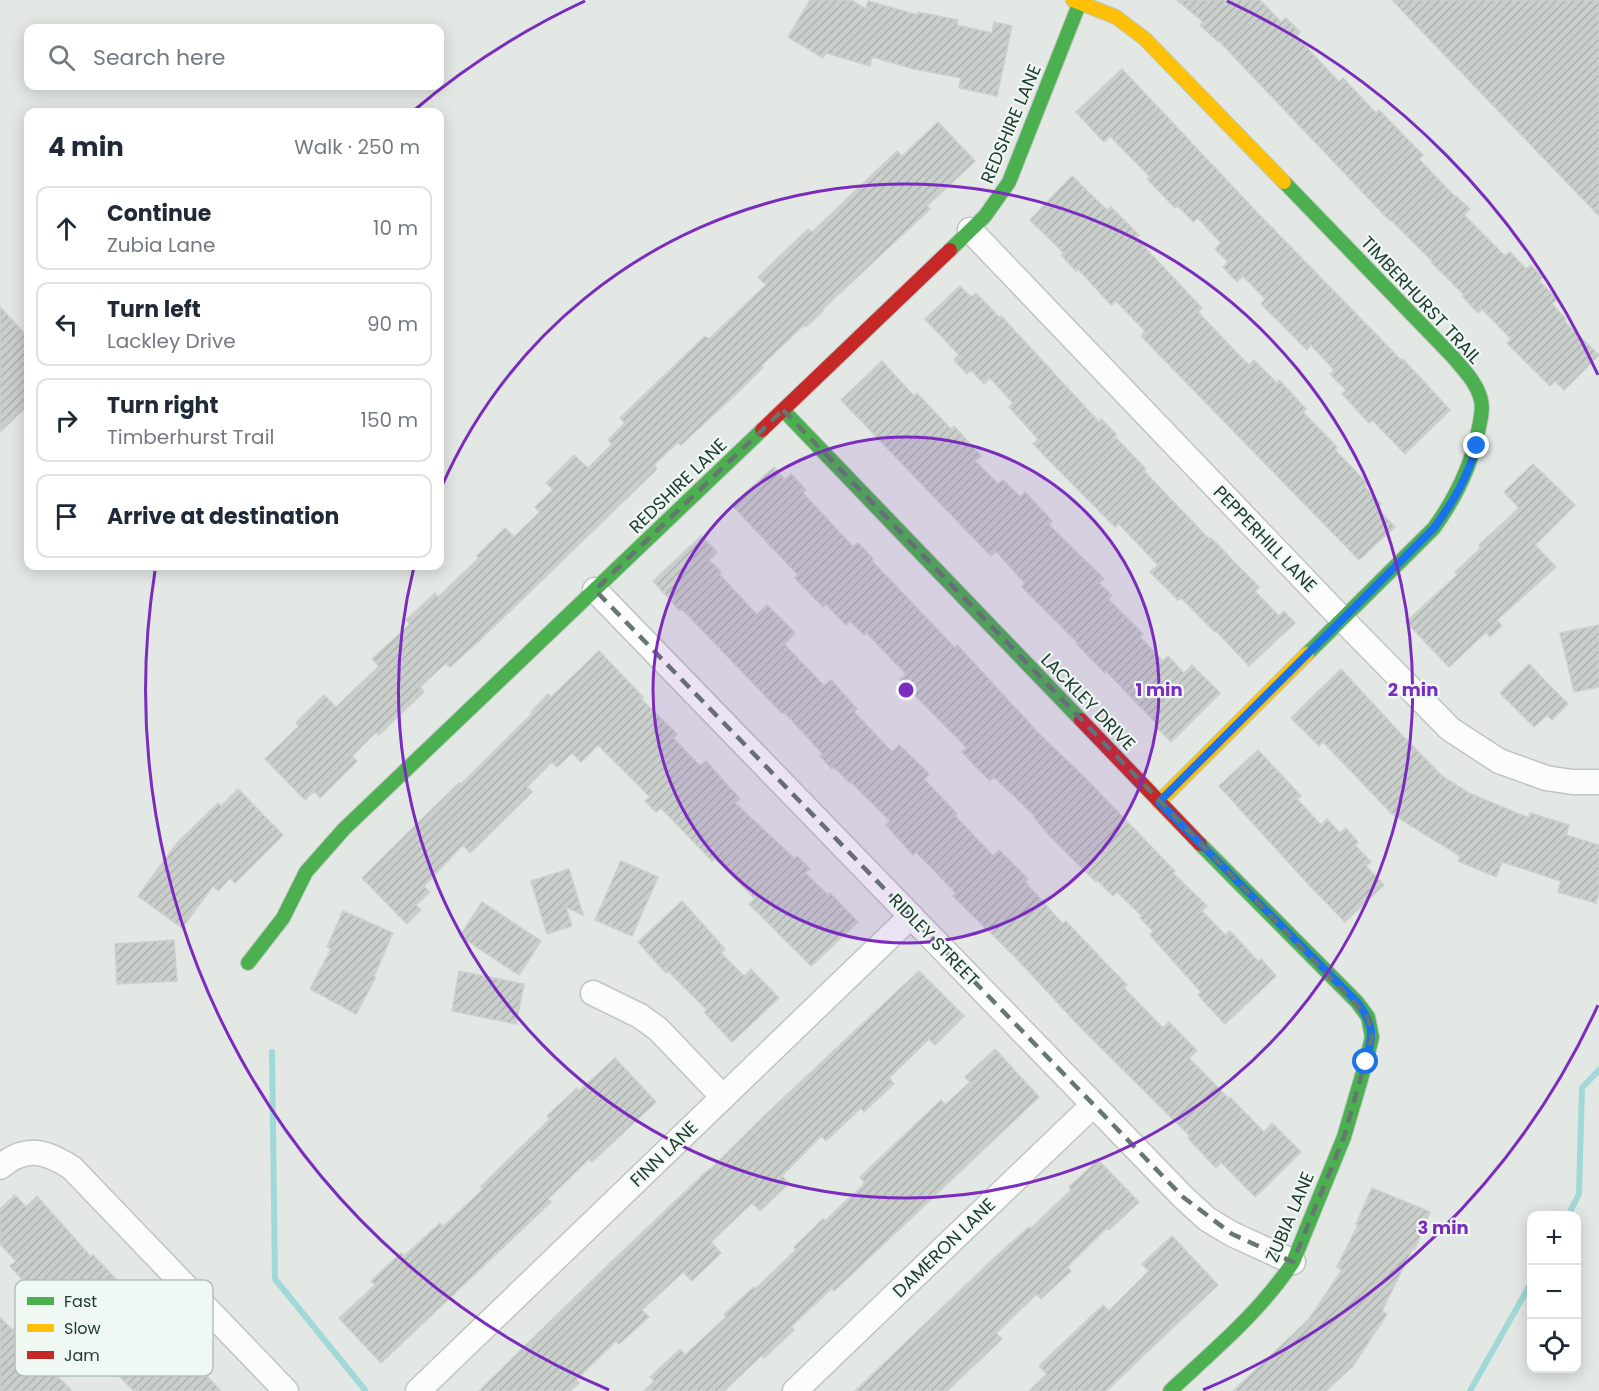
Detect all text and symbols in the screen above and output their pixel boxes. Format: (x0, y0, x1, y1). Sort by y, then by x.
search box (24, 24, 444, 90)
icon: search (45, 41, 78, 74)
text: Search here (93, 42, 226, 73)
street label: REDSHIRE LANE (974, 60, 1047, 187)
text: 4 min (48, 129, 124, 165)
text: Walk · 250 m (294, 133, 420, 161)
text: Continue (107, 198, 211, 229)
icon: ahead (50, 212, 83, 245)
text: 10 m (373, 214, 418, 242)
street label: TIMBERHURST TRAIL (1355, 230, 1487, 369)
text: Zubia Lane (107, 231, 215, 259)
text: Turn left (107, 294, 201, 325)
icon: left (50, 308, 83, 341)
text: 90 m (367, 310, 418, 338)
text: Lackley Drive (107, 327, 236, 355)
text: Turn right (107, 390, 218, 421)
icon: right (50, 404, 83, 437)
text: 150 m (361, 406, 418, 434)
text: Timberhurst Trail (107, 423, 274, 451)
street label: REDSHIRE LANE (623, 432, 732, 539)
route end (1463, 432, 1489, 458)
street label: PEPPERHILL LANE (1208, 480, 1323, 598)
icon: arrive (50, 500, 83, 533)
text: Arrive at destination (107, 501, 339, 532)
street label: LACKLEY DRIVE (1035, 647, 1141, 756)
text: 1 min (1135, 677, 1183, 702)
text: 2 min (1388, 677, 1438, 702)
centre of rings (896, 680, 916, 700)
street label: RIDLEY STREET (884, 888, 985, 992)
route start (1352, 1048, 1378, 1074)
street label: FINN LANE (624, 1115, 703, 1192)
street label: ZUBIA LANE (1259, 1168, 1320, 1266)
street label: DAMERON LANE (887, 1192, 1001, 1303)
map controls (1527, 1211, 1581, 1373)
button: + (1527, 1211, 1581, 1265)
text: 3 min (1417, 1215, 1469, 1240)
button: − (1527, 1265, 1581, 1319)
legend (15, 1280, 213, 1376)
text: Fast (64, 1290, 97, 1313)
text: Slow (64, 1317, 101, 1340)
button: locate (1527, 1319, 1581, 1373)
text: Jam (64, 1344, 100, 1367)

